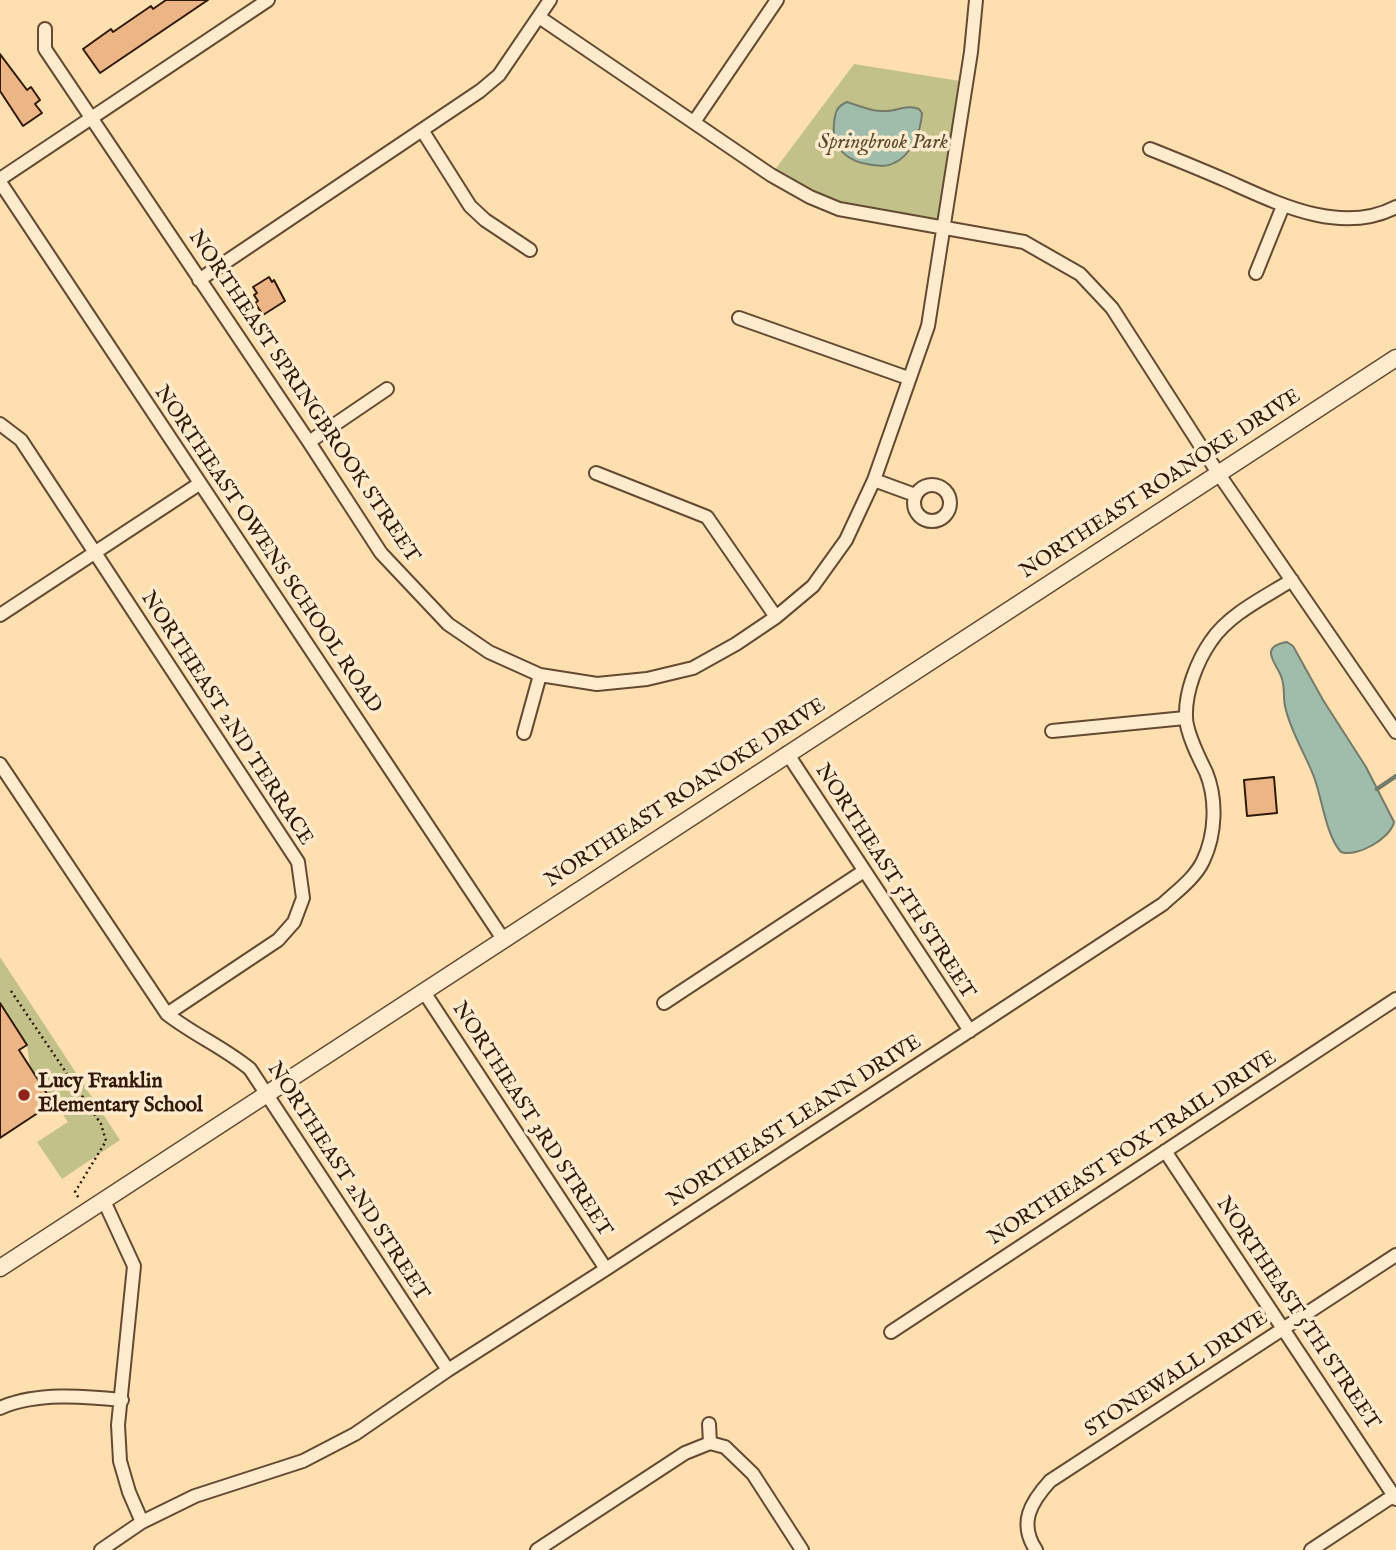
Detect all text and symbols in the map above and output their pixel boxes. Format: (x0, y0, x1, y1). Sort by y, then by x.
park label: Springbrook Park (818, 131, 948, 157)
street label: NORTHEAST SPRINGBROOK STREET (182, 226, 424, 568)
street label: NORTHEAST OWENS SCHOOL ROAD (148, 381, 386, 719)
street label: NORTHEAST ROANOKE DRIVE (1016, 385, 1306, 585)
street label: NORTHEAST 2ND TERRACE (134, 587, 318, 851)
street label: NORTHEAST ROANOKE DRIVE (541, 694, 831, 894)
street label: NORTHEAST 5TH STREET (808, 760, 980, 1004)
street label: NORTHEAST 3RD STREET (446, 998, 616, 1242)
street label: NORTHEAST LEANN DRIVE (663, 1030, 927, 1214)
street label: NORTHEAST FOX TRAIL DRIVE (984, 1046, 1282, 1252)
street label: NORTHEAST 2ND STREET (260, 1058, 434, 1306)
place label: Lucy Franklin Elementary School (38, 1070, 203, 1120)
marker: Lucy Franklin Elementary School (16, 1087, 32, 1103)
street label: NORTHEAST 5TH STREET (1210, 1193, 1384, 1435)
street label: STONEWALL DRIVE (1081, 1306, 1273, 1444)

